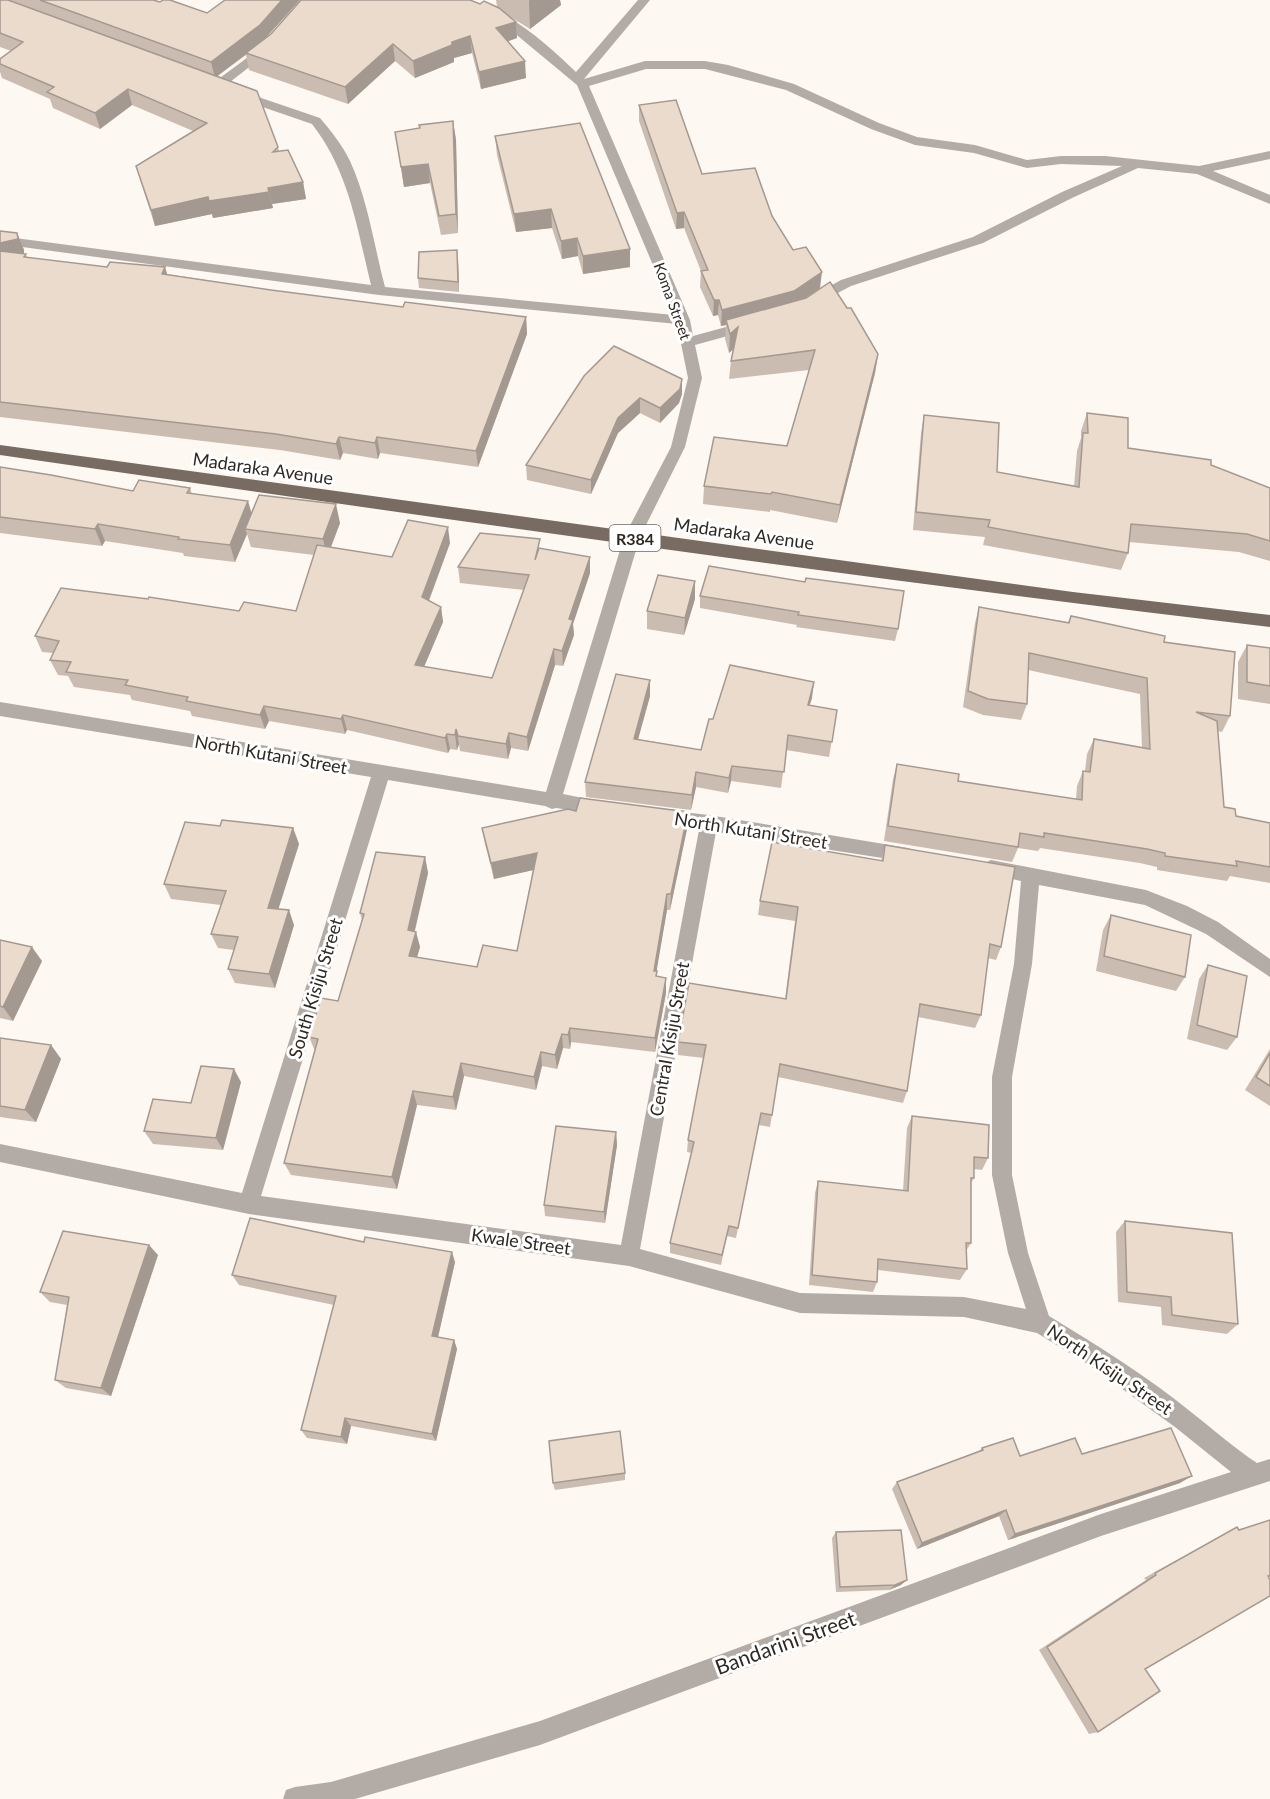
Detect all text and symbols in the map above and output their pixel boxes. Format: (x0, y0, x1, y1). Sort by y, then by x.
street label: Koma Street (651, 260, 696, 343)
street label: Madaraka Avenue (191, 447, 335, 489)
street label: Madaraka Avenue (672, 512, 816, 554)
road number: R384 (610, 525, 660, 551)
street label: North Kutani Street (193, 730, 350, 778)
street label: North Kutani Street (673, 807, 830, 853)
street label: South Kisiju Street (283, 915, 347, 1061)
street label: Central Kisiju Street (645, 959, 694, 1118)
street label: Kwale Street (470, 1223, 573, 1259)
street label: North Kisiju Street (1043, 1319, 1177, 1419)
street label: Bandarini Street (711, 1605, 859, 1679)

